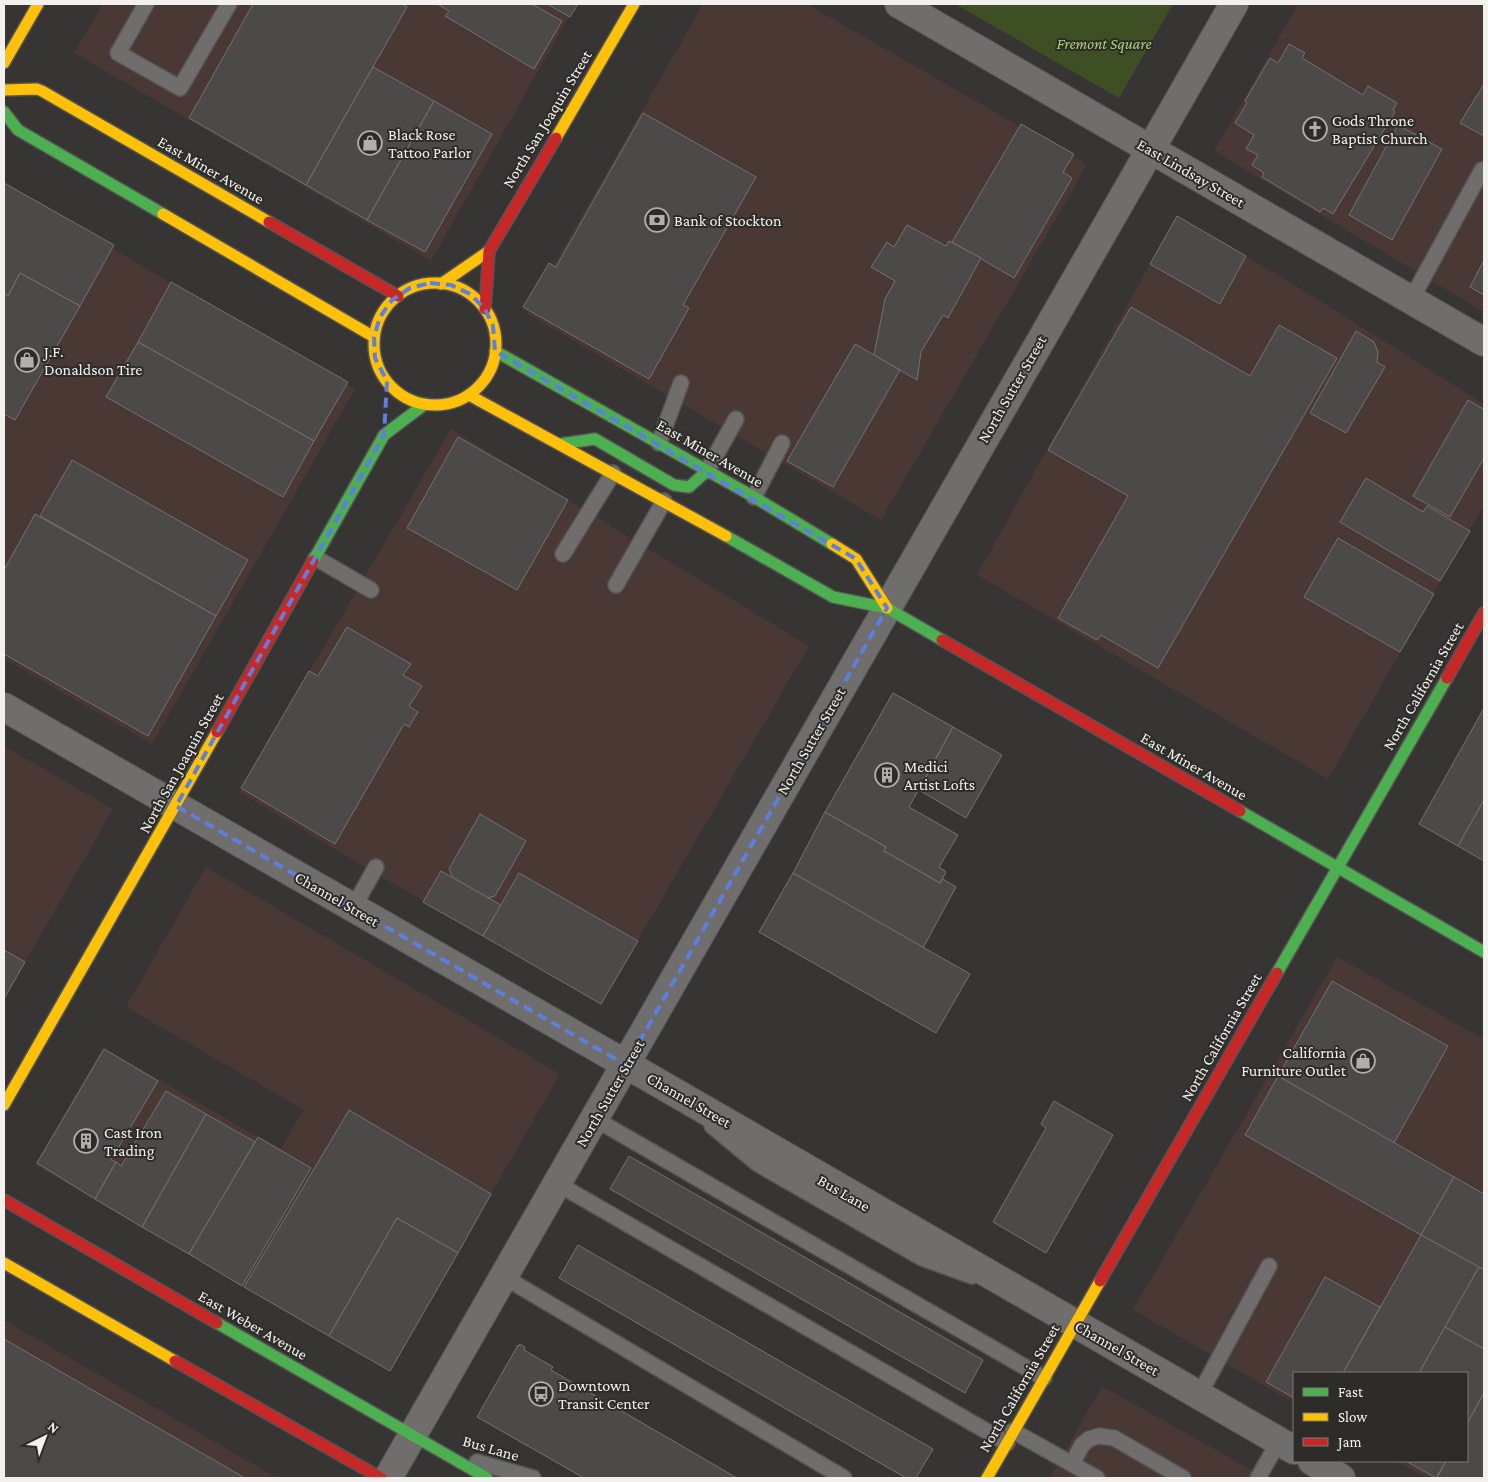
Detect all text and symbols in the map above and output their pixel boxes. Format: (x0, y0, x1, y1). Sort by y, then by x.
park label: Fremont Square (1056, 35, 1152, 53)
street label: North San Joaquin Street (499, 47, 596, 191)
place label: Gods Throne Baptist Church (1332, 112, 1428, 148)
church icon: Gods Throne Baptist Church (1302, 116, 1328, 142)
place label: Black Rose Tattoo Parlor (388, 126, 472, 161)
shop icon: Black Rose Tattoo Parlor (357, 130, 383, 156)
street label: East Miner Avenue (155, 133, 267, 207)
street label: East Lindsay Street (1134, 135, 1248, 212)
bank icon: Bank of Stockton (644, 207, 670, 233)
place label: Bank of Stockton (674, 212, 782, 229)
street label: North Sutter Street (974, 332, 1050, 445)
place label: J.F. Donaldson Tire (42, 343, 142, 378)
shop icon: J.F. Donaldson Tire (14, 347, 40, 373)
street label: East Miner Avenue (654, 416, 766, 490)
street label: North California Street (1379, 618, 1467, 753)
street label: North Sutter Street (773, 684, 849, 797)
street label: North San Joaquin Street (135, 689, 228, 836)
street label: East Miner Avenue (1138, 729, 1250, 803)
place label: Medici Artist Lofts (904, 758, 975, 793)
building icon: Medici Artist Lofts (874, 762, 900, 788)
street label: Channel Street (292, 868, 383, 930)
street label: North California Street (1177, 969, 1265, 1104)
street label: North Sutter Street (572, 1036, 648, 1149)
place label: California Furniture Outlet (1241, 1044, 1347, 1079)
shop icon: California Furniture Outlet (1350, 1048, 1376, 1074)
street label: Channel Street (644, 1069, 735, 1131)
place label: Cast Iron Trading (104, 1124, 162, 1160)
building icon: Cast Iron Trading (73, 1128, 99, 1154)
street label: Bus Lane (815, 1171, 873, 1215)
street label: East Weber Avenue (196, 1287, 310, 1363)
street label: Channel Street (1072, 1317, 1163, 1379)
street label: North California Street (975, 1320, 1063, 1455)
legend (1293, 1372, 1468, 1462)
place label: Downtown Transit Center (558, 1377, 650, 1412)
bus stop icon: Downtown Transit Center (528, 1381, 554, 1407)
text: Fast (1338, 1384, 1364, 1400)
text: Slow (1338, 1409, 1368, 1425)
north arrow (20, 1412, 70, 1462)
text: N (45, 1418, 63, 1437)
street label: Bus Lane (461, 1432, 521, 1464)
text: Jam (1336, 1434, 1361, 1451)

